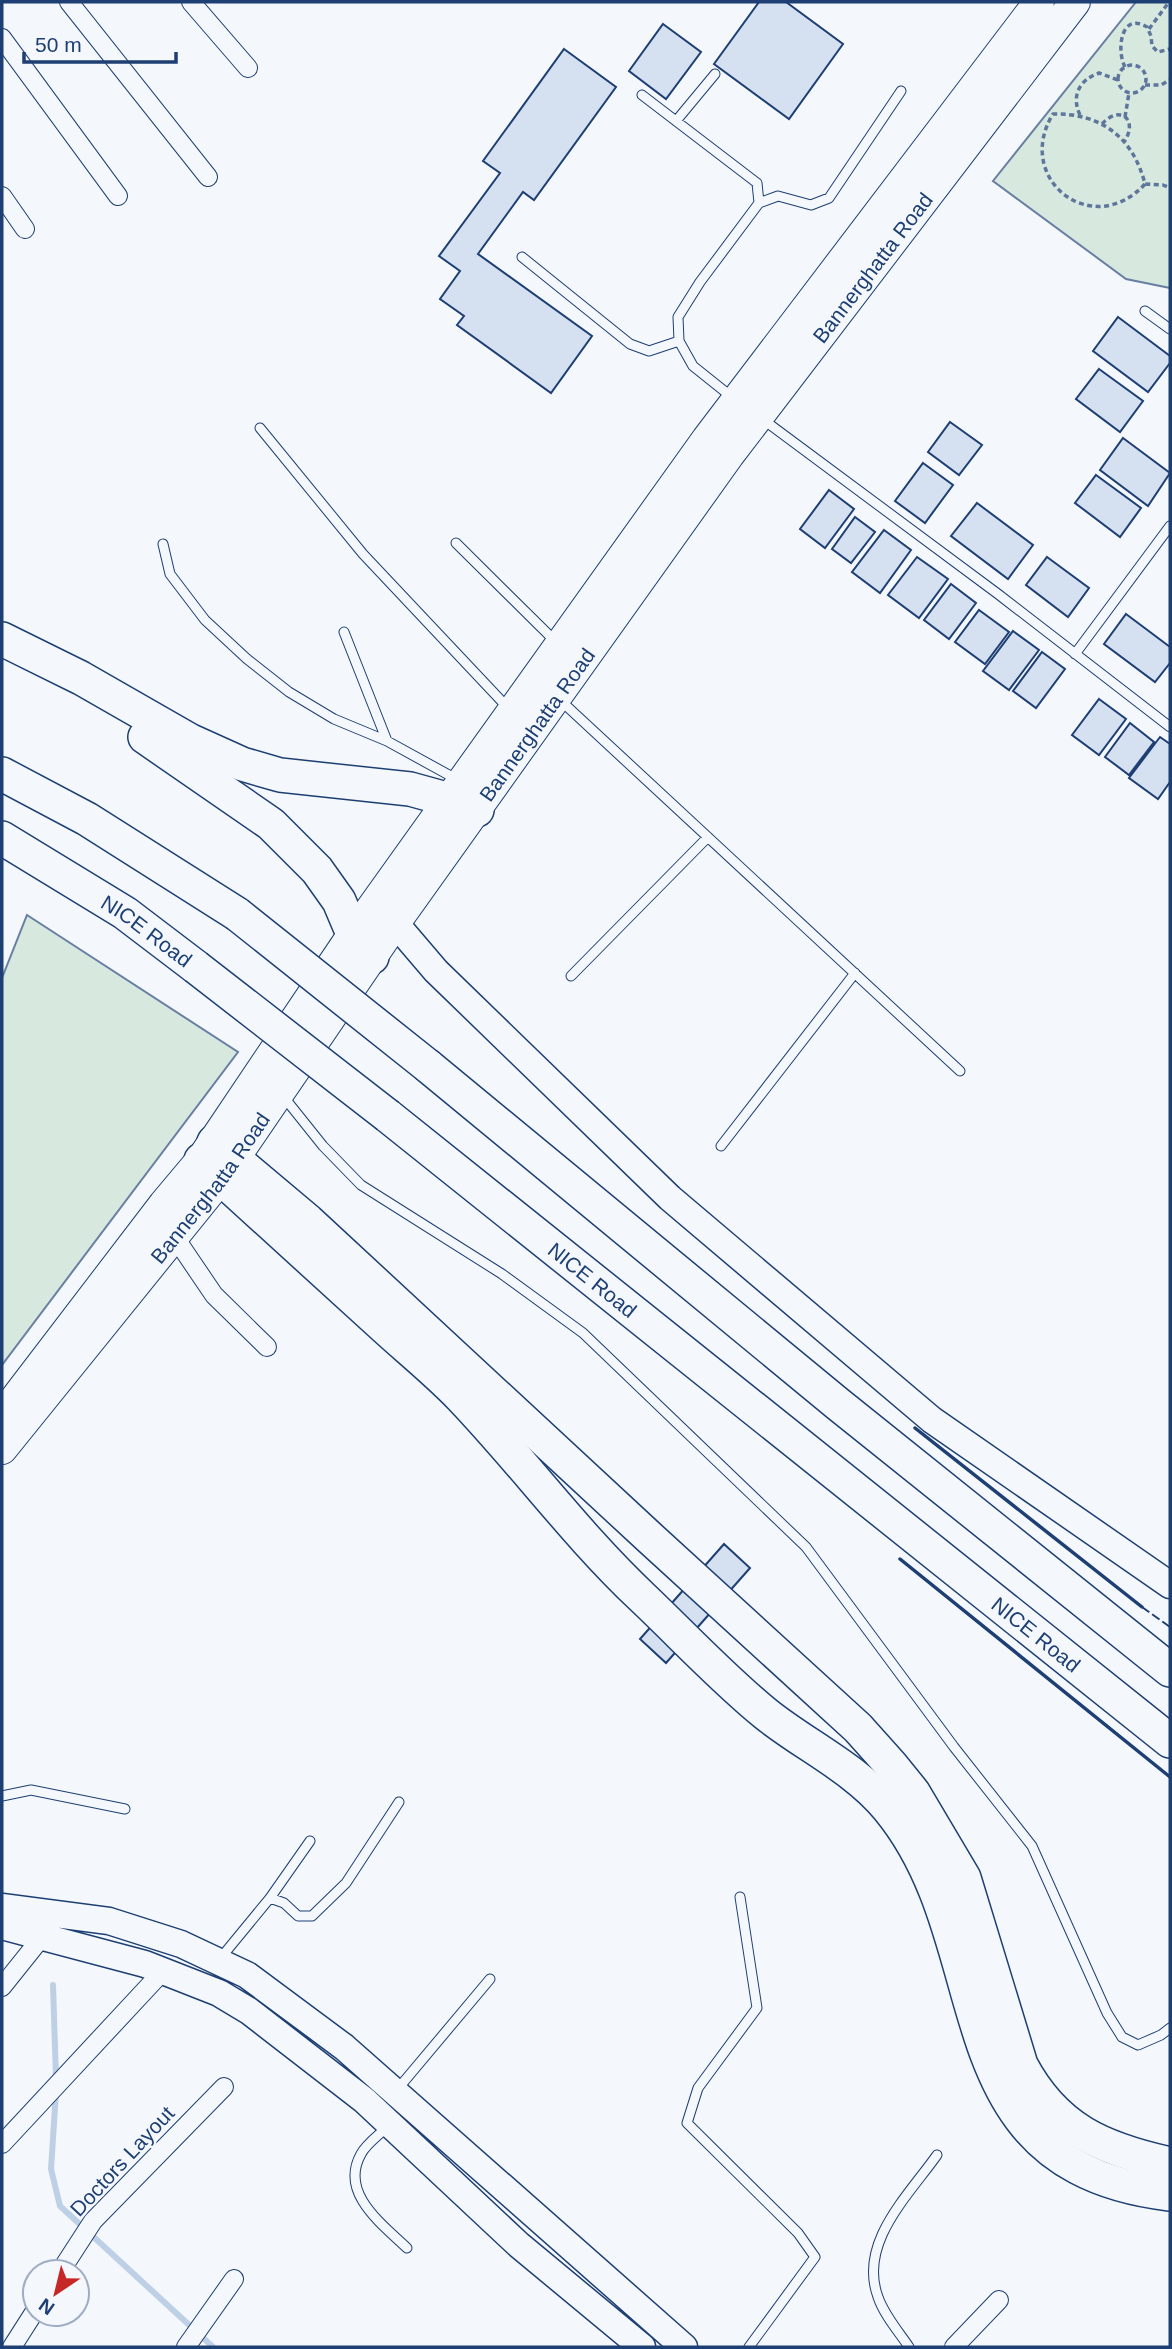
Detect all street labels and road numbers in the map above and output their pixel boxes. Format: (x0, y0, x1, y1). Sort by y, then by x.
street label: Bannerghatta Road (808, 188, 937, 347)
street label: Bannerghatta Road (474, 644, 599, 805)
street label: NICE Road (97, 890, 196, 971)
street label: Bannerghatta Road (146, 1108, 274, 1267)
street label: NICE Road (544, 1237, 641, 1322)
street label: NICE Road (988, 1592, 1085, 1676)
street label: Doctors Layout (65, 2101, 179, 2220)

